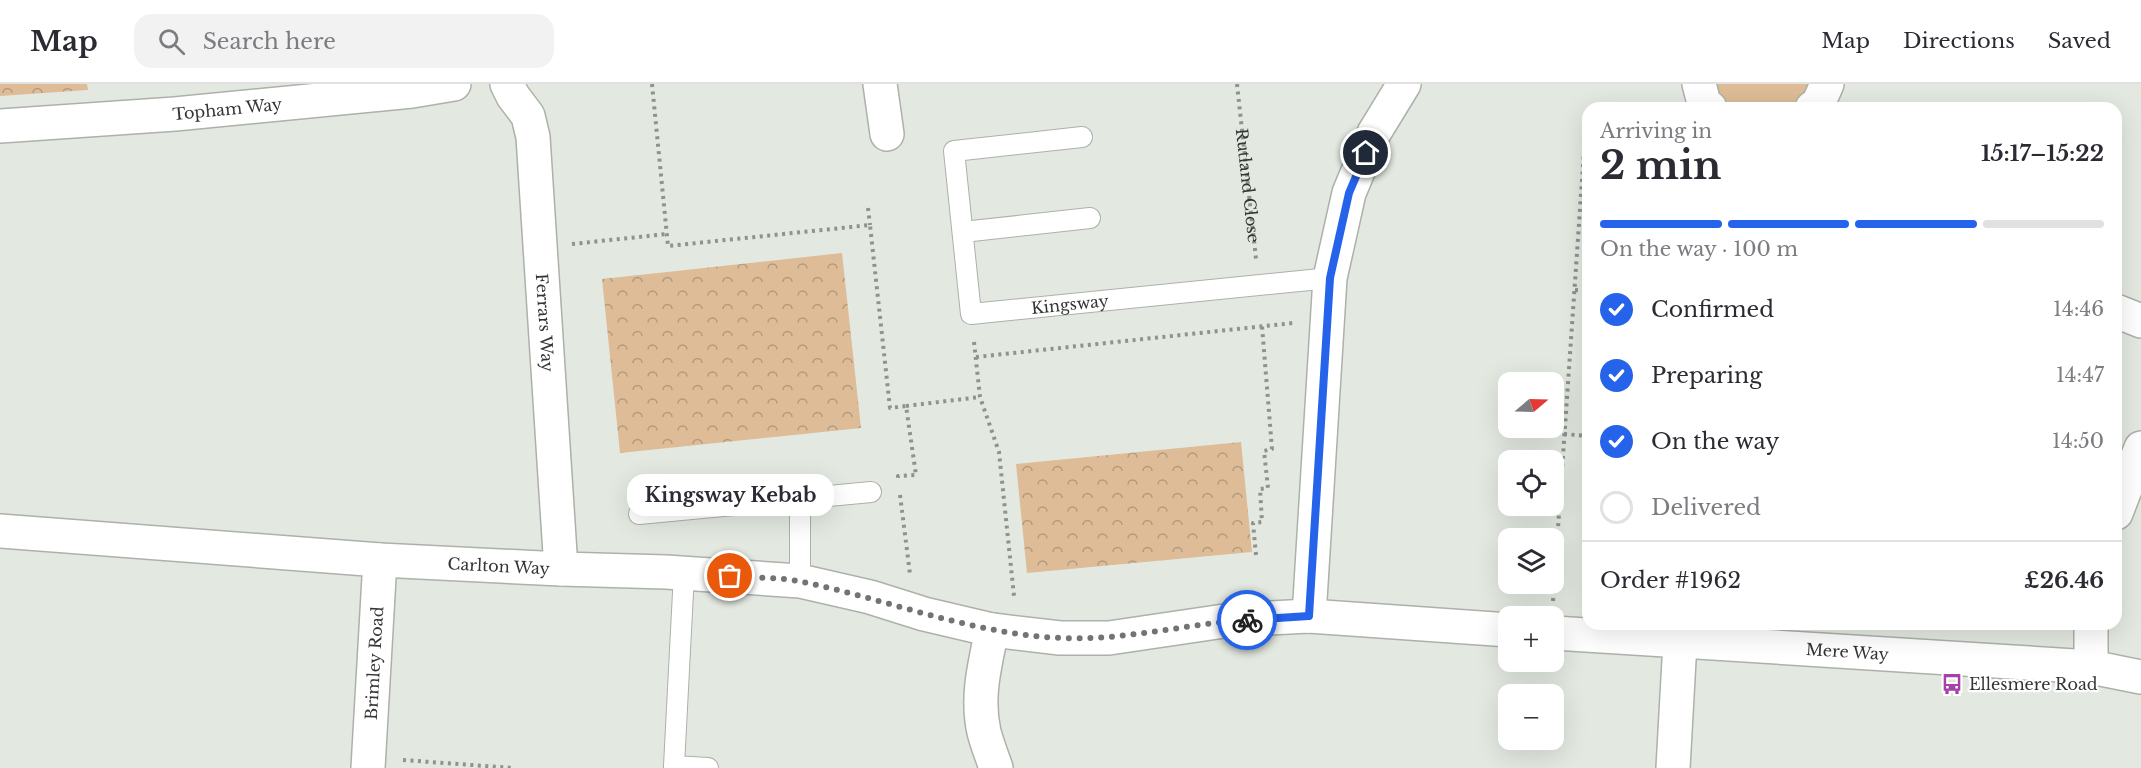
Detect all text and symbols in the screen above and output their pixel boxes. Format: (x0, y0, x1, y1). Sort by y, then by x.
search box (134, 14, 554, 68)
text: Map (30, 24, 98, 59)
icon: search (155, 25, 188, 58)
text: Search here (203, 28, 336, 55)
text: Map (1821, 28, 1870, 54)
text: Directions (1903, 28, 2015, 54)
text: Saved (2048, 28, 2111, 54)
street label: Topham Way (172, 94, 284, 124)
text: Arriving in (1600, 119, 1712, 143)
street label: Rutland Close (1232, 127, 1264, 244)
pin (1340, 127, 1391, 178)
icon: home (1349, 136, 1382, 169)
text: 15:17–15:22 (1981, 140, 2104, 167)
text: 2 min (1600, 141, 1721, 190)
text: On the way · 100 m (1600, 237, 1798, 261)
street label: Ferrars Way (532, 273, 558, 373)
street label: Kingsway (1030, 290, 1110, 318)
icon: check (1600, 293, 1633, 326)
text: Confirmed (1651, 296, 1774, 323)
text: 14:46 (2053, 297, 2104, 321)
icon: check (1600, 359, 1633, 392)
text: Preparing (1651, 362, 1762, 389)
text: 14:47 (2056, 363, 2104, 387)
north arrow (1498, 372, 1564, 438)
map controls (1498, 372, 1564, 750)
icon: check (1600, 425, 1633, 458)
text: On the way (1651, 428, 1779, 455)
text: 14:50 (2052, 429, 2104, 453)
button: locate (1498, 450, 1564, 516)
callout: Kingsway Kebab (626, 474, 834, 516)
text: Kingsway Kebab (645, 483, 816, 507)
text: Delivered (1651, 494, 1761, 521)
button: layers (1498, 528, 1564, 594)
pin (704, 550, 755, 601)
street label: Carlton Way (447, 553, 551, 578)
icon: bag (713, 559, 746, 592)
text: Order #1962 (1600, 567, 1741, 594)
text: £26.46 (2024, 567, 2104, 594)
courier (1217, 590, 1277, 650)
icon: bike (1231, 604, 1264, 637)
street label: Brimley Road (361, 606, 387, 720)
button: + (1498, 606, 1564, 672)
street label: Mere Way (1805, 639, 1890, 664)
bus stop icon: Ellesmere Road (1940, 672, 1964, 696)
place label: Ellesmere Road (1969, 674, 2098, 694)
button: − (1498, 684, 1564, 750)

